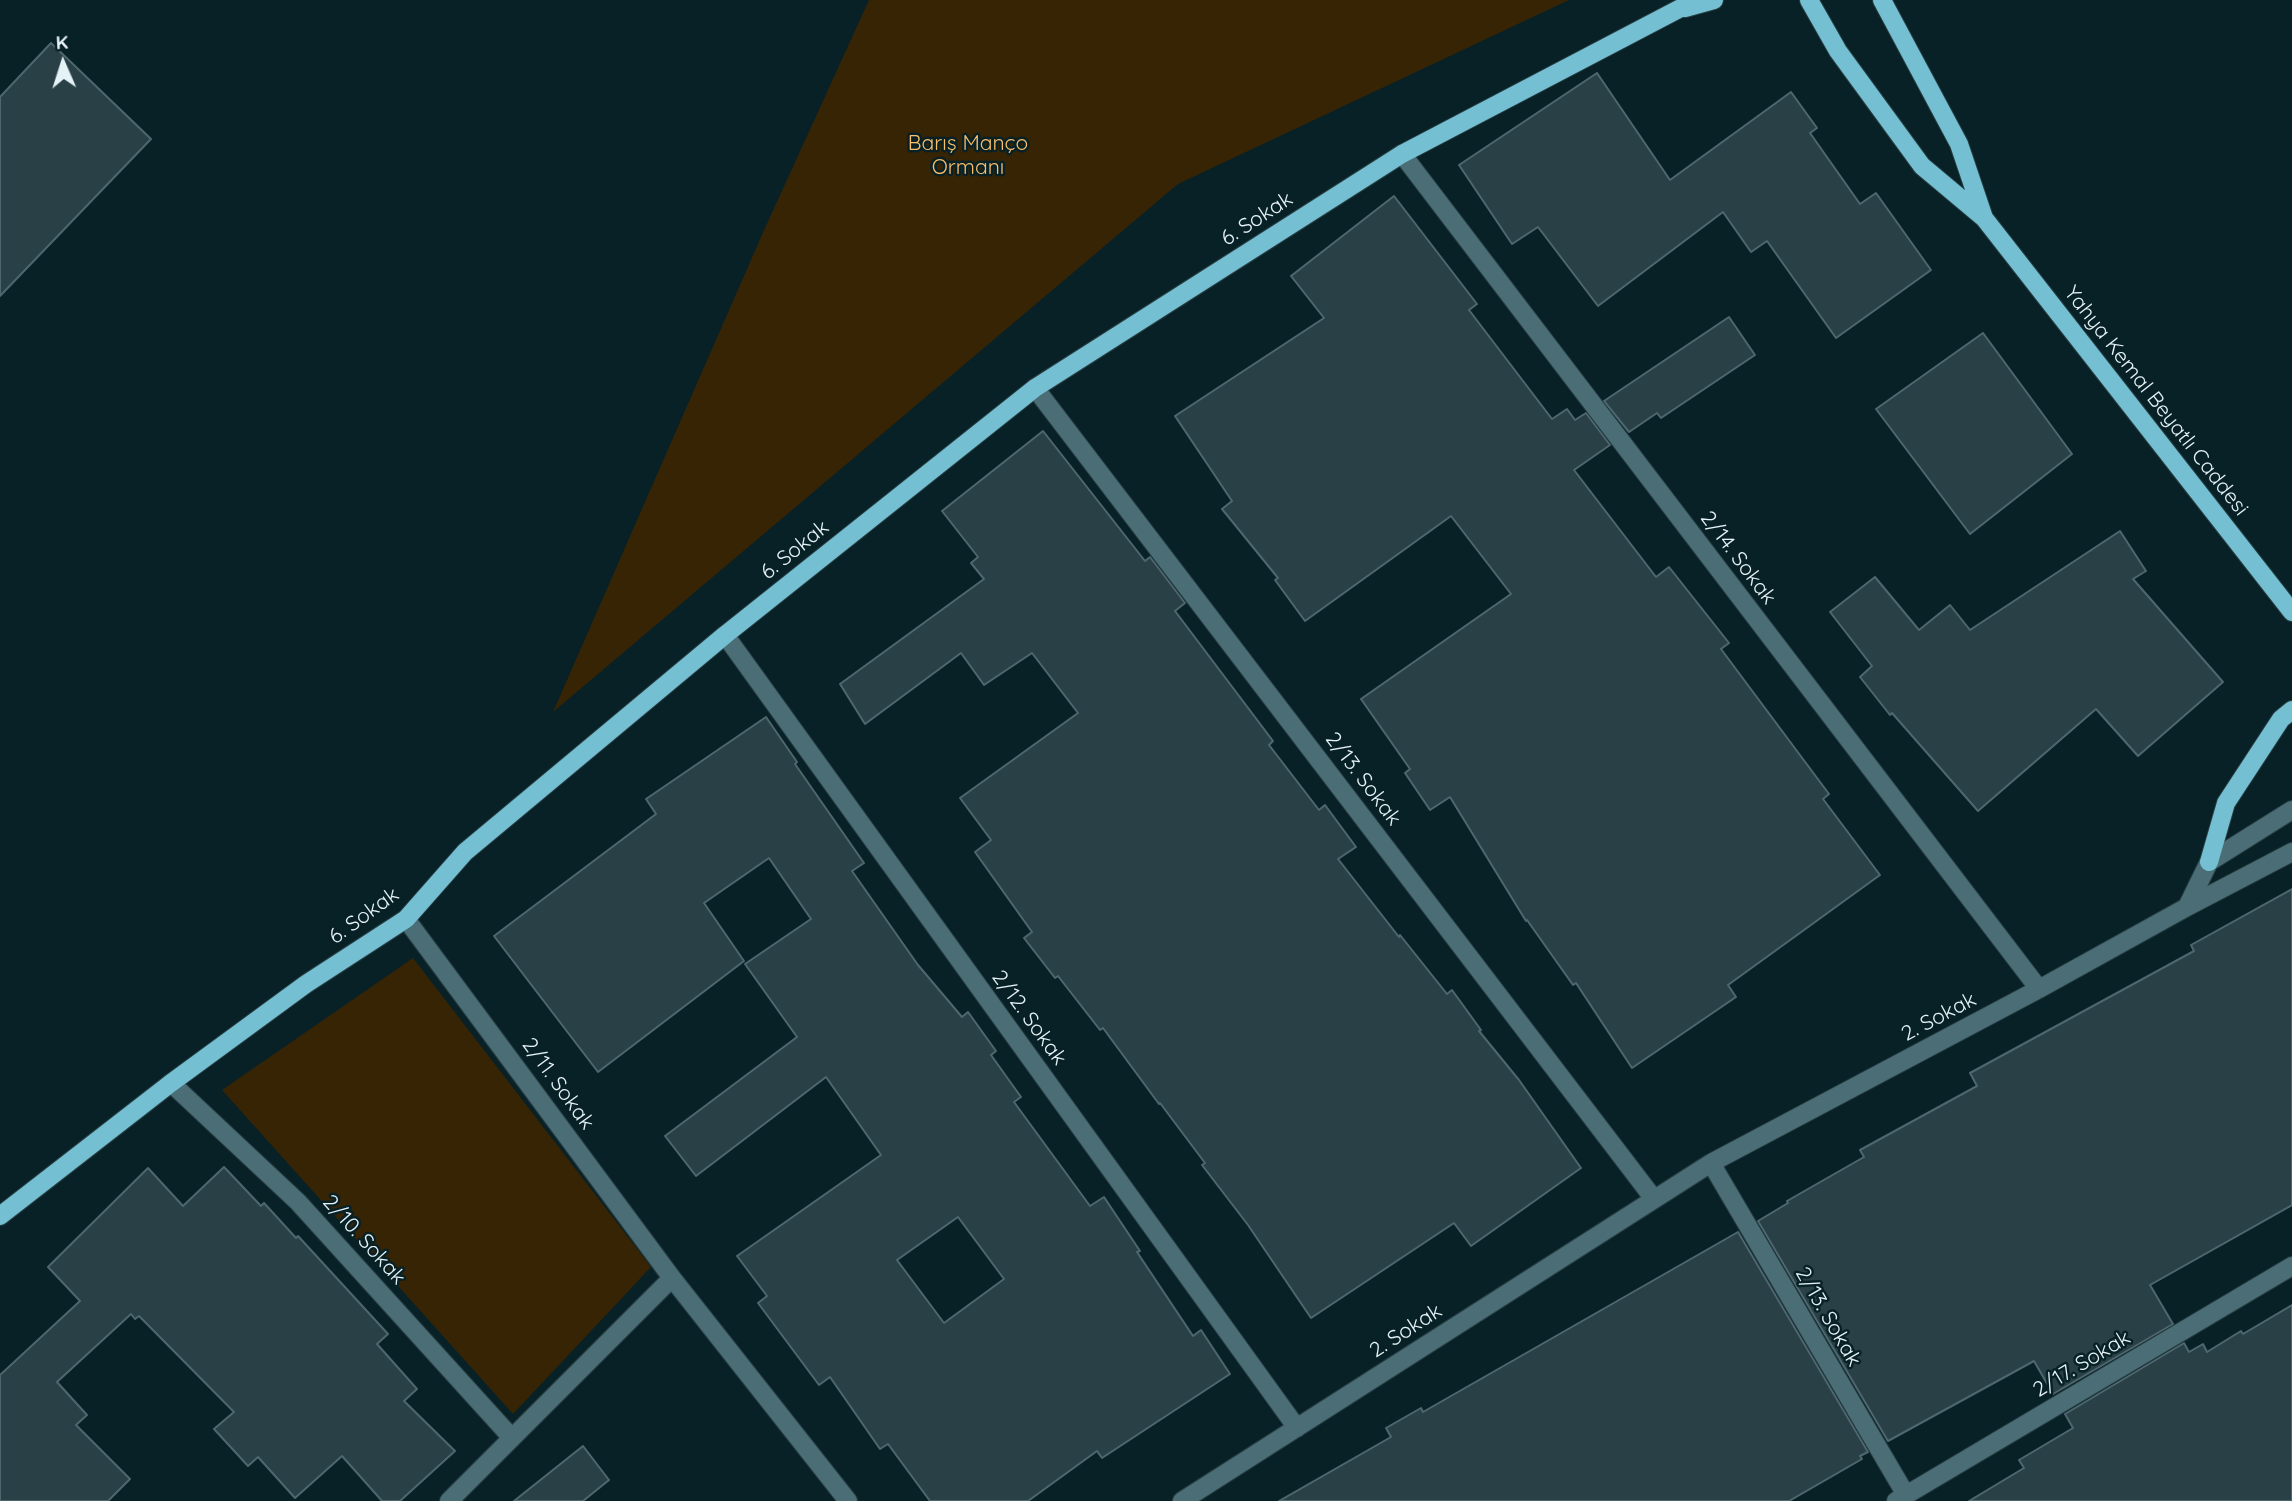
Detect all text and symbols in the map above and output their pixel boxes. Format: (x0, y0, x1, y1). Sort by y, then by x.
north arrow (28, 28, 98, 98)
text: K (55, 30, 69, 54)
park label: Barış Manço Ormanı (908, 131, 1028, 181)
street label: 6. Sokak (1216, 187, 1298, 251)
street label: Yahya Kemal Beyatlı Caddesi (2059, 281, 2253, 521)
street label: 2/14. Sokak (1695, 506, 1781, 610)
street label: 6. Sokak (756, 515, 834, 585)
street label: 2/13. Sokak (1320, 727, 1406, 831)
street label: 6. Sokak (324, 882, 404, 950)
street label: 2/12. Sokak (986, 966, 1072, 1070)
street label: 2. Sokak (1897, 987, 1981, 1047)
street label: 2/11. Sokak (516, 1033, 600, 1135)
street label: 2/10. Sokak (317, 1190, 411, 1290)
street label: 2/13. Sokak (1789, 1263, 1867, 1371)
street label: 2. Sokak (1365, 1298, 1447, 1364)
street label: 2/17. Sokak (2029, 1325, 2135, 1403)

